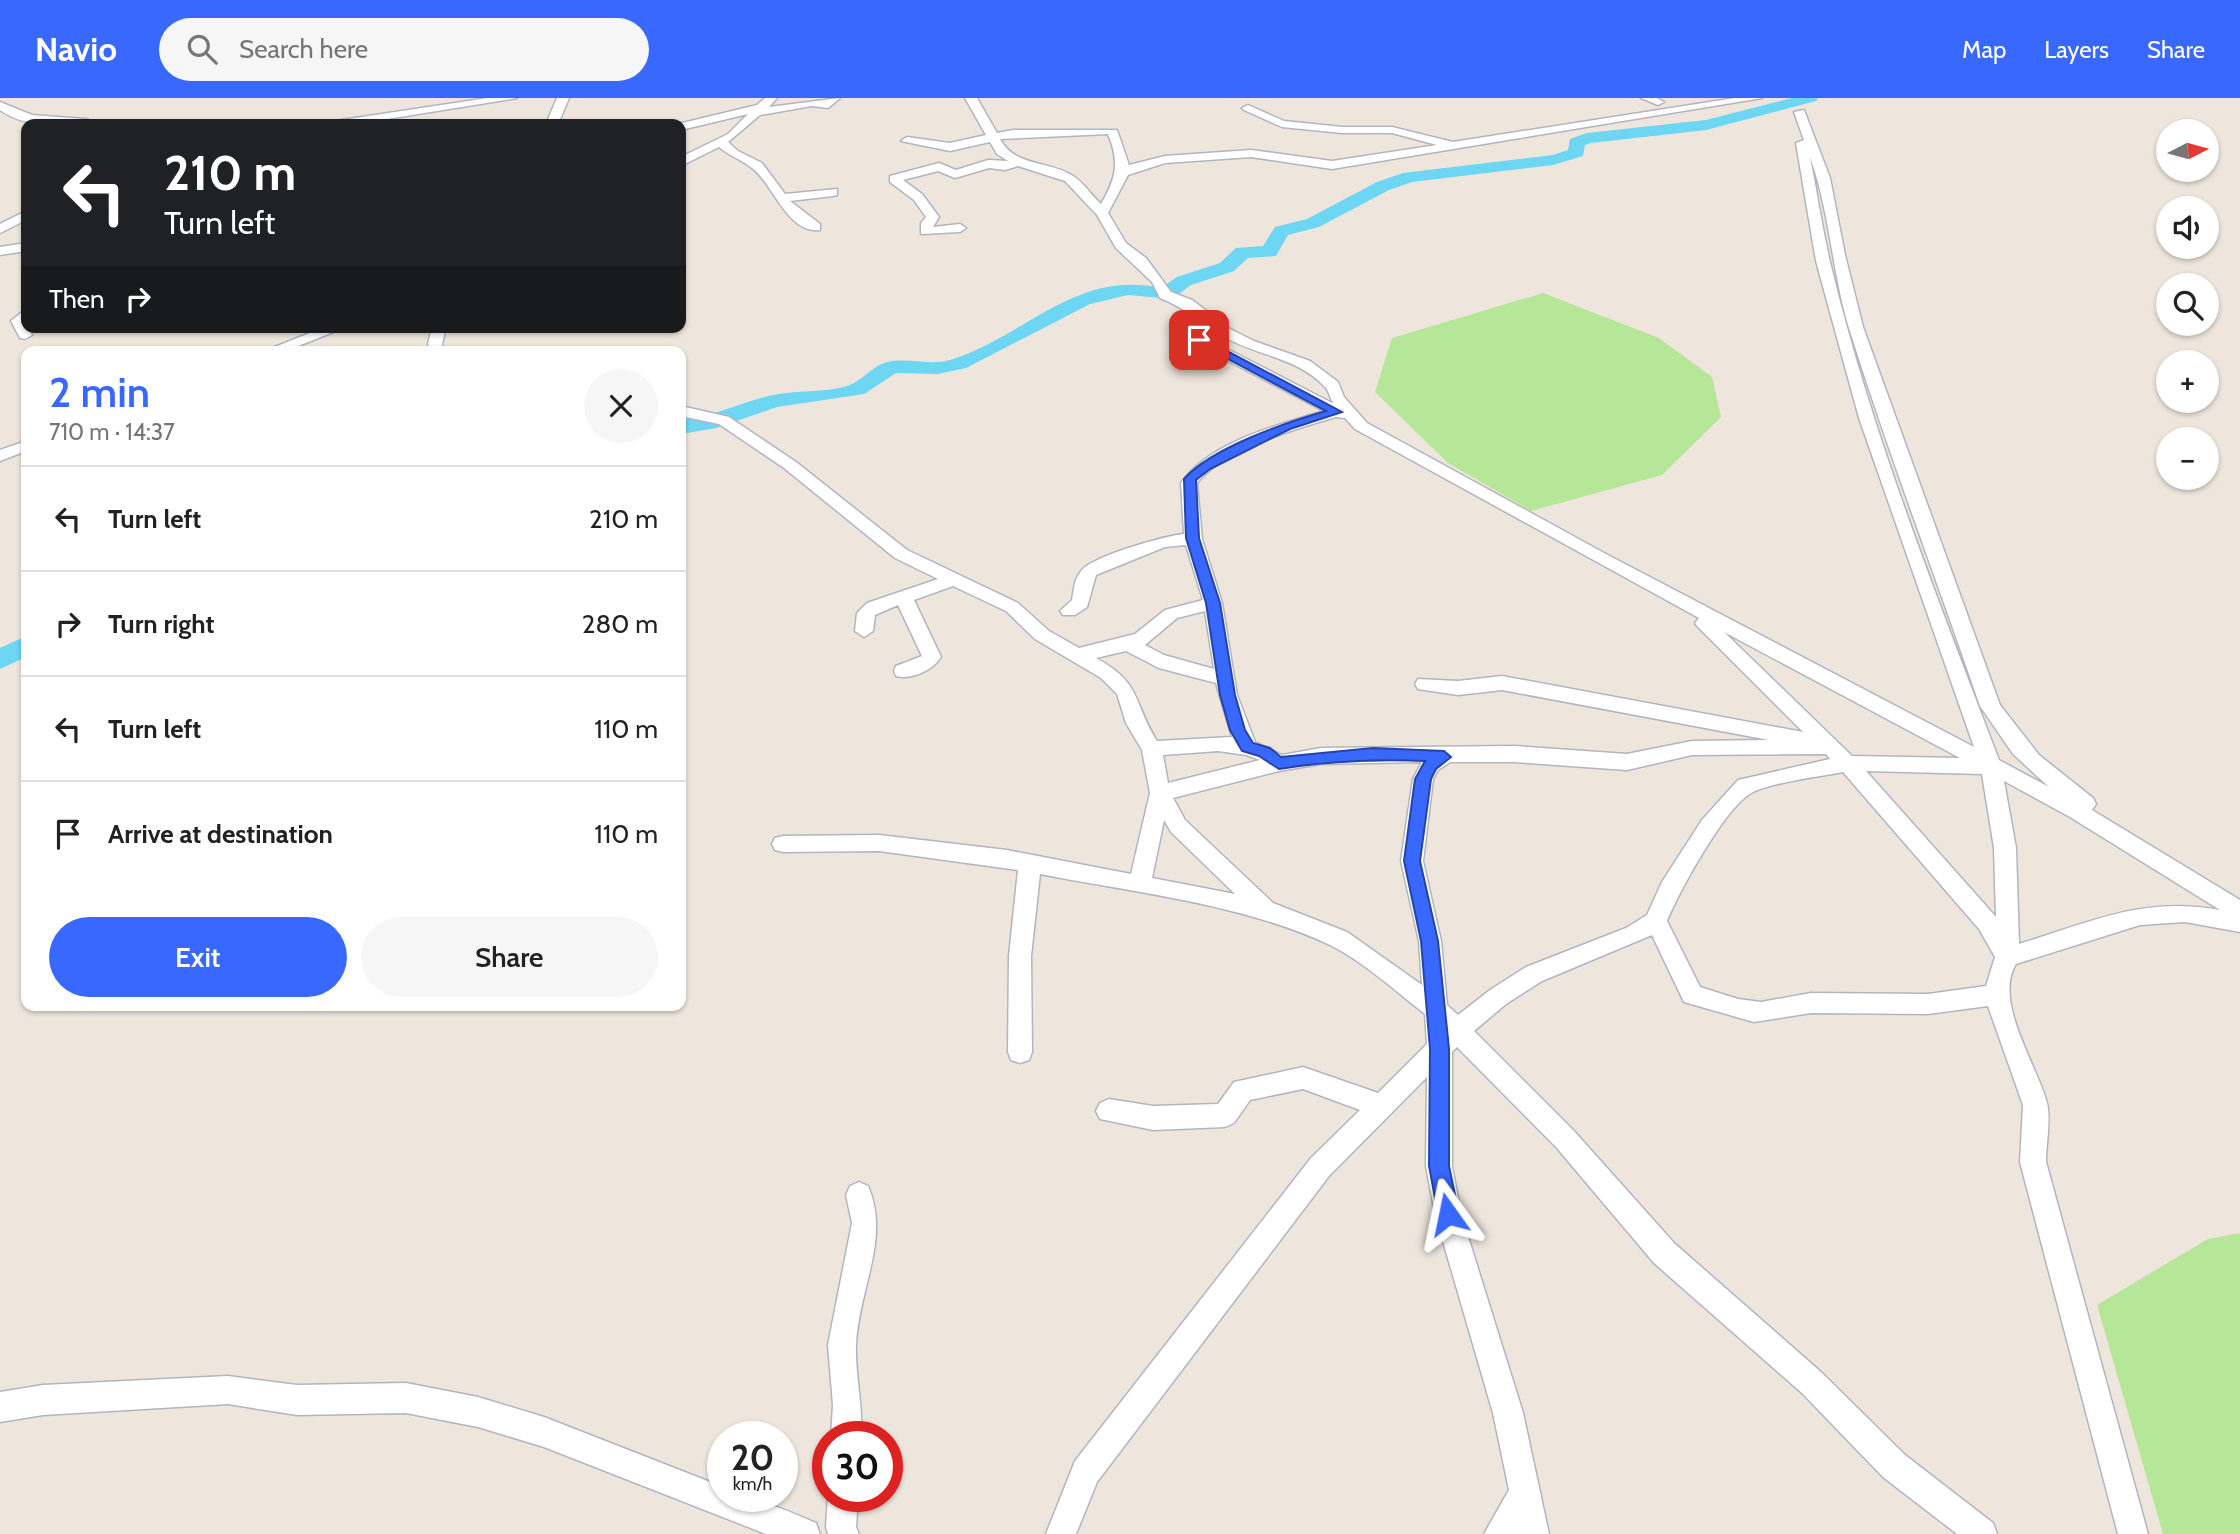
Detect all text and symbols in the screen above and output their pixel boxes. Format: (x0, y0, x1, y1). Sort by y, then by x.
search box (159, 18, 649, 81)
text: Navio (35, 29, 117, 69)
icon: search (183, 30, 221, 68)
text: Search here (239, 33, 368, 65)
text: Map (1962, 35, 2006, 64)
text: Layers (2044, 35, 2109, 64)
text: Share (2147, 35, 2205, 64)
north arrow (2156, 119, 2219, 182)
map controls (2156, 119, 2219, 490)
text: 210 m (164, 143, 296, 202)
icon: left (49, 147, 140, 238)
button: sound (2156, 196, 2219, 259)
text: Turn left (164, 203, 275, 242)
button: search (2156, 273, 2219, 336)
icon: right (119, 280, 157, 318)
text: Then (49, 283, 105, 315)
pin (1169, 310, 1229, 370)
icon: arrive (1180, 321, 1218, 359)
button: + (2156, 350, 2219, 413)
text: 2 min (49, 366, 150, 418)
button: close (584, 369, 658, 443)
text: 710 m · 14:37 (49, 418, 175, 446)
button: − (2156, 427, 2219, 490)
icon: left (49, 500, 87, 538)
text: Turn left (108, 503, 201, 535)
text: 210 m (589, 503, 658, 535)
icon: right (49, 605, 87, 643)
text: Turn right (108, 608, 214, 640)
text: 280 m (582, 608, 658, 640)
icon: left (49, 710, 87, 748)
text: Turn left (108, 713, 201, 745)
text: 110 m (594, 713, 658, 745)
icon: arrive (49, 815, 87, 853)
text: Arrive at destination (108, 818, 333, 850)
text: 110 m (594, 818, 658, 850)
button: Exit (49, 917, 347, 997)
button: Share (361, 917, 658, 997)
position arrow (1411, 1177, 1485, 1251)
speed limit sign: 30 (812, 1421, 903, 1512)
text: 20 (731, 1436, 774, 1479)
text: km/h (733, 1473, 772, 1495)

